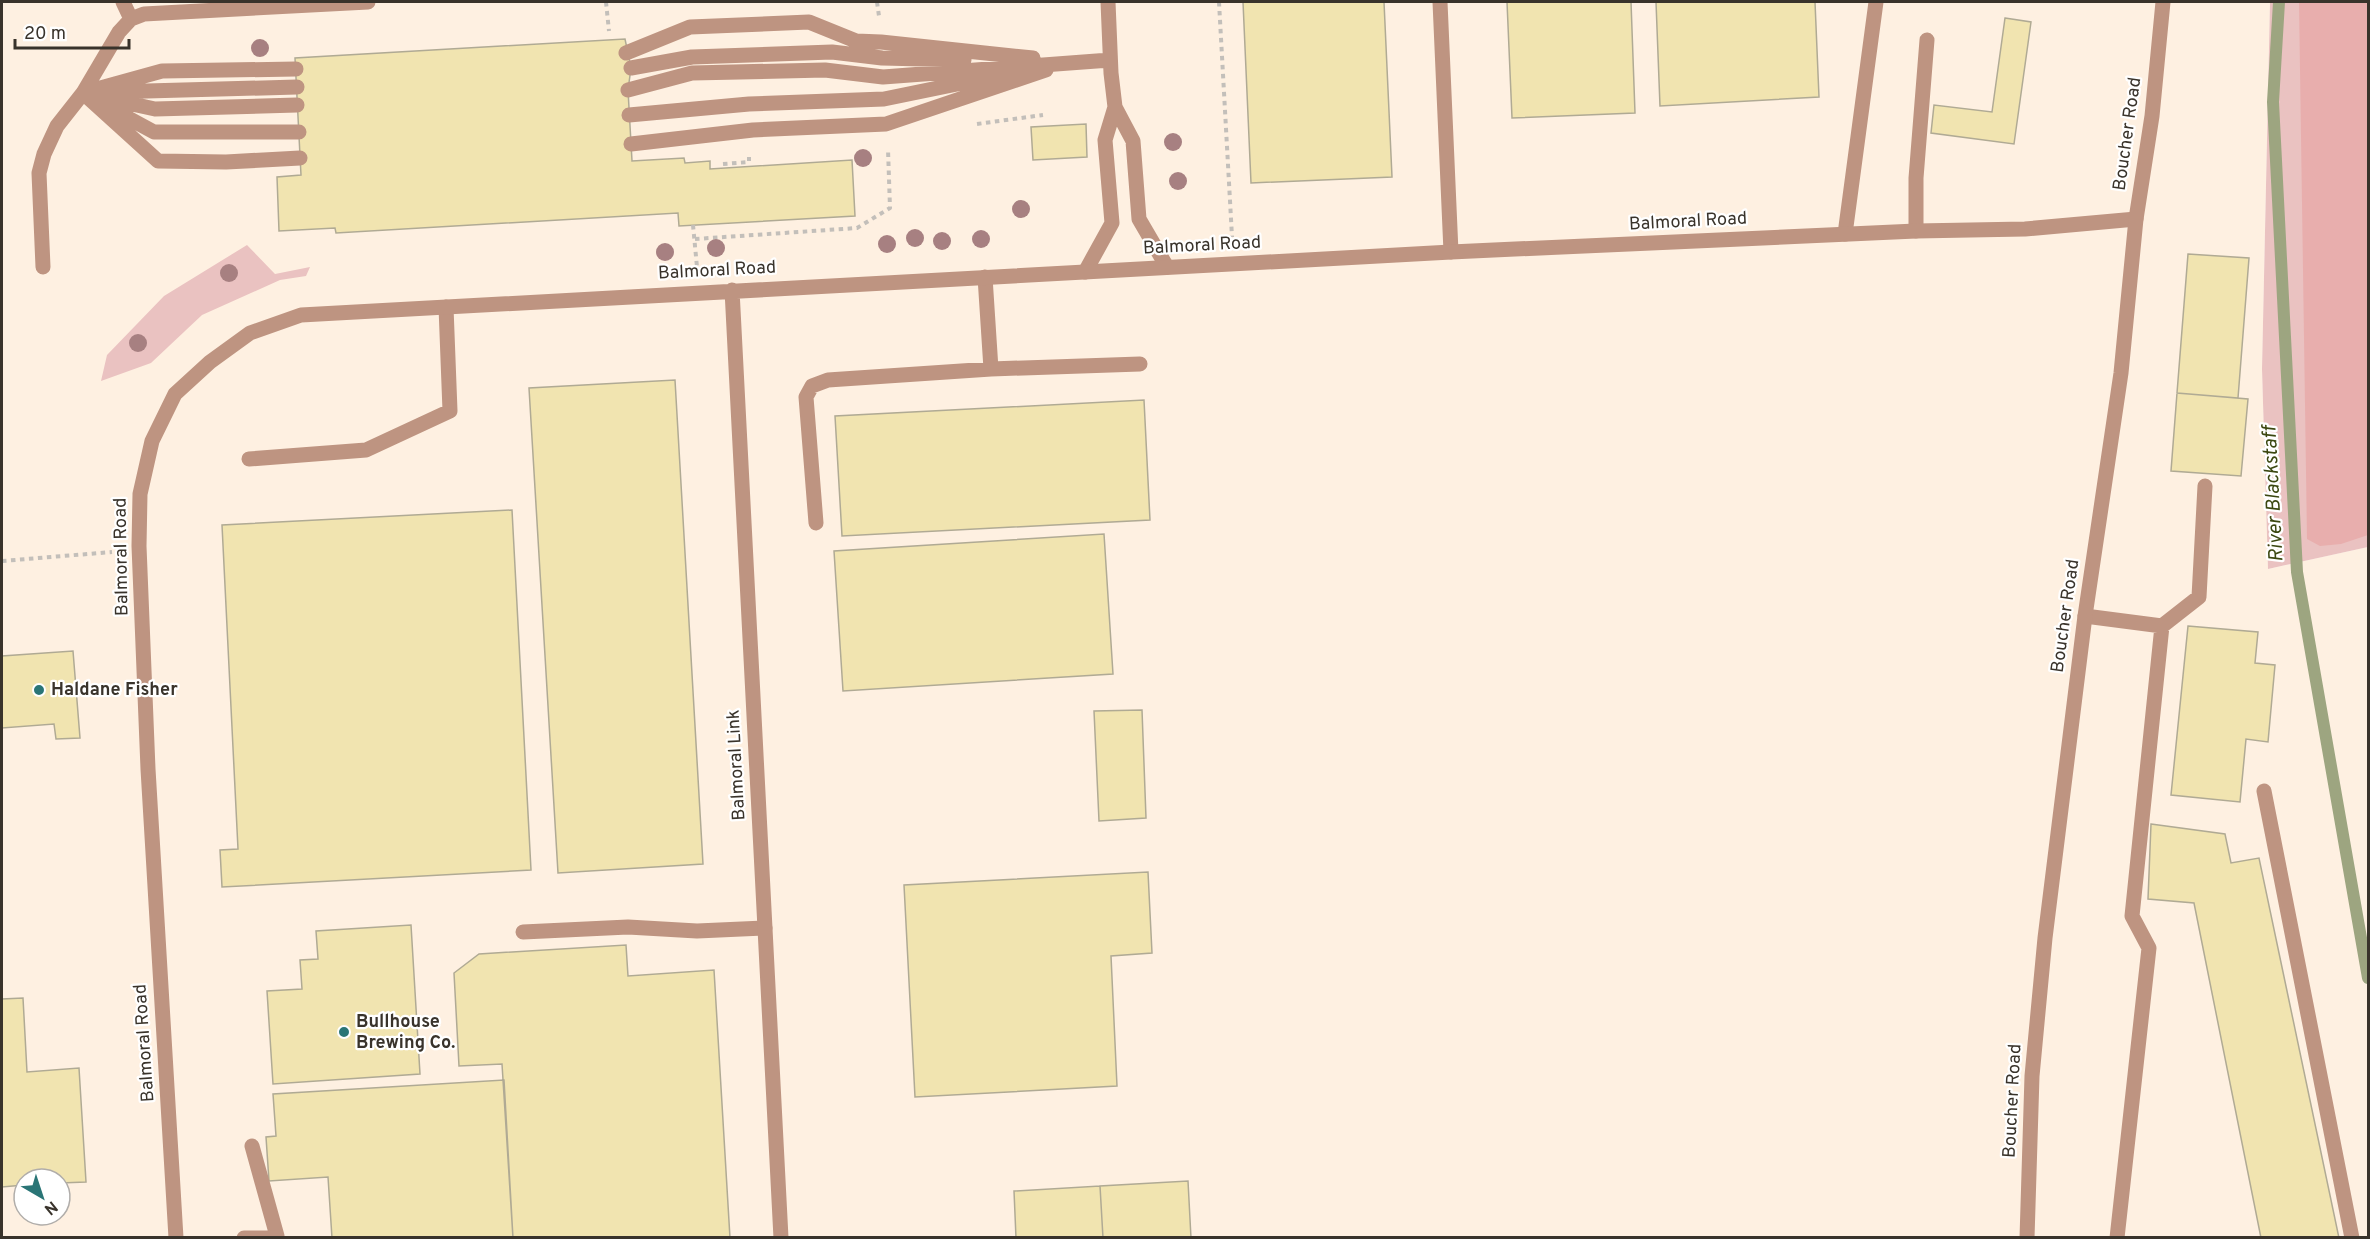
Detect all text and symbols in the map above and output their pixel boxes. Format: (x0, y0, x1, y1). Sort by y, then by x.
scale bar (15, 12, 129, 50)
text: 20 m (24, 23, 66, 46)
street label: Boucher Road (2109, 76, 2147, 192)
street label: Balmoral Road (1628, 207, 1748, 237)
street label: Balmoral Road (1142, 231, 1262, 261)
street label: Balmoral Road (657, 256, 777, 286)
water label: River Blackstaff (2257, 422, 2291, 563)
street label: Balmoral Road (109, 498, 135, 616)
street label: Boucher Road (2047, 558, 2085, 674)
place label: Haldane Fisher (51, 679, 178, 702)
marker: Haldane Fisher (32, 683, 46, 697)
street label: Balmoral Link (723, 709, 751, 821)
street label: Balmoral Road (129, 983, 161, 1103)
place label: Bullhouse Brewing Co. (356, 1011, 456, 1055)
marker: Bullhouse Brewing Co. (337, 1025, 351, 1039)
street label: Boucher Road (1999, 1043, 2027, 1159)
north arrow (12, 1167, 72, 1227)
text: N (39, 1196, 61, 1218)

